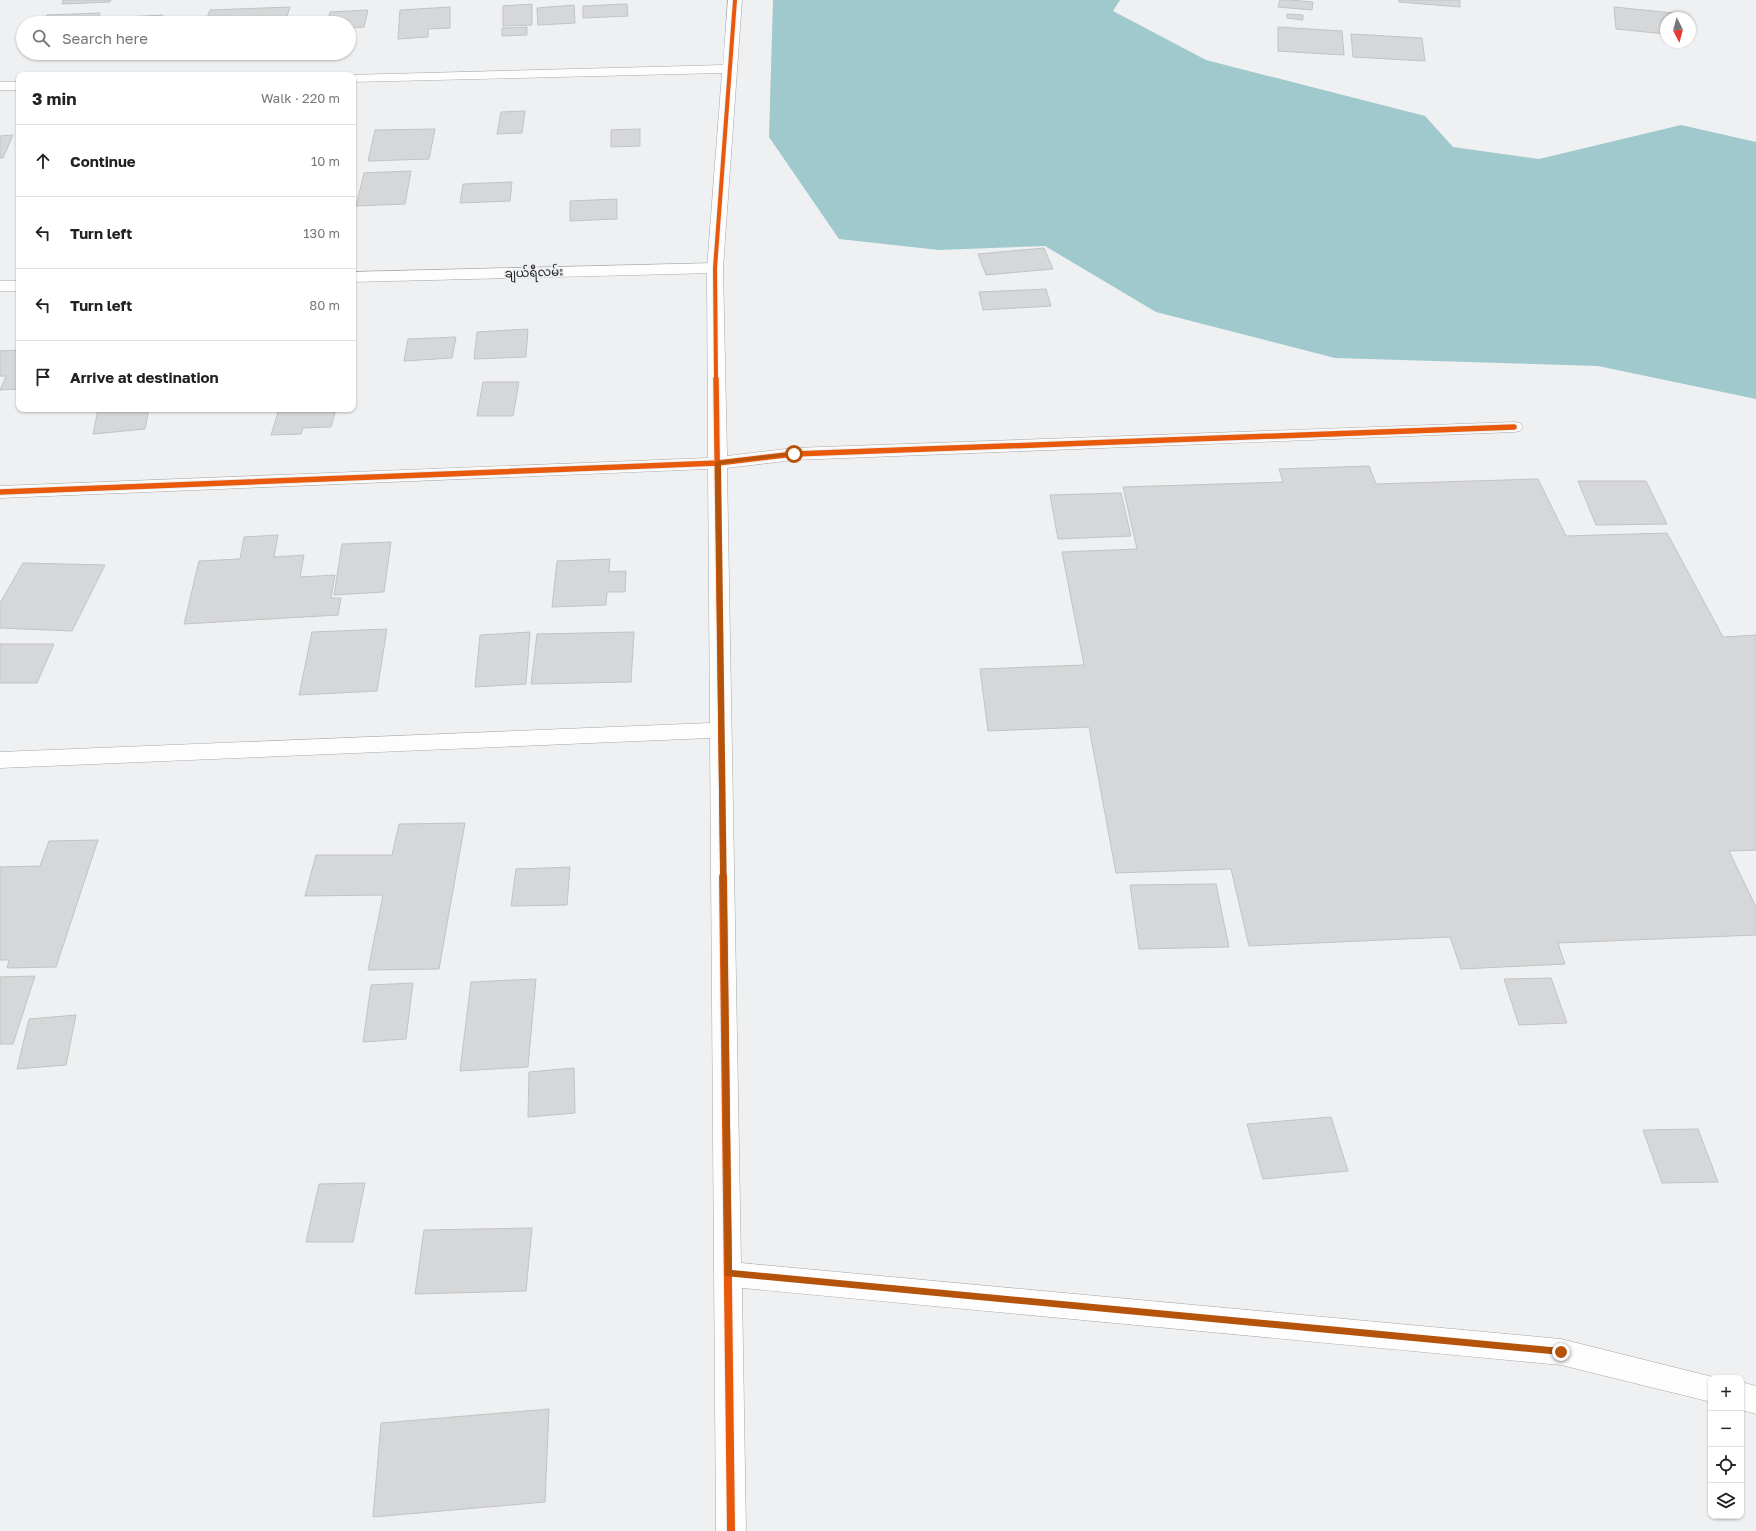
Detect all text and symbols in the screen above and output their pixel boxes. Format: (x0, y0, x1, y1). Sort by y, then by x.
north arrow (1660, 12, 1696, 48)
search box (16, 16, 356, 60)
icon: search (30, 27, 52, 49)
text: Search here (62, 29, 148, 47)
text: 3 min (32, 88, 76, 109)
text: Walk · 220 m (261, 90, 340, 106)
icon: ahead (32, 150, 54, 172)
text: Continue (70, 152, 136, 170)
text: 10 m (311, 153, 340, 169)
icon: left (32, 222, 54, 244)
text: Turn left (70, 224, 132, 242)
text: 130 m (303, 225, 340, 241)
street label: ချယ်ရီလမ်း (504, 262, 564, 284)
icon: left (32, 294, 54, 316)
text: Turn left (70, 296, 132, 314)
text: 80 m (309, 297, 340, 313)
icon: arrive (32, 366, 54, 388)
text: Arrive at destination (70, 368, 219, 386)
route start (785, 445, 803, 463)
route end (1552, 1343, 1570, 1361)
map controls (1708, 1375, 1744, 1519)
button: + (1708, 1375, 1744, 1411)
button: − (1708, 1411, 1744, 1447)
button: locate (1708, 1447, 1744, 1483)
button: layers (1708, 1483, 1744, 1519)

